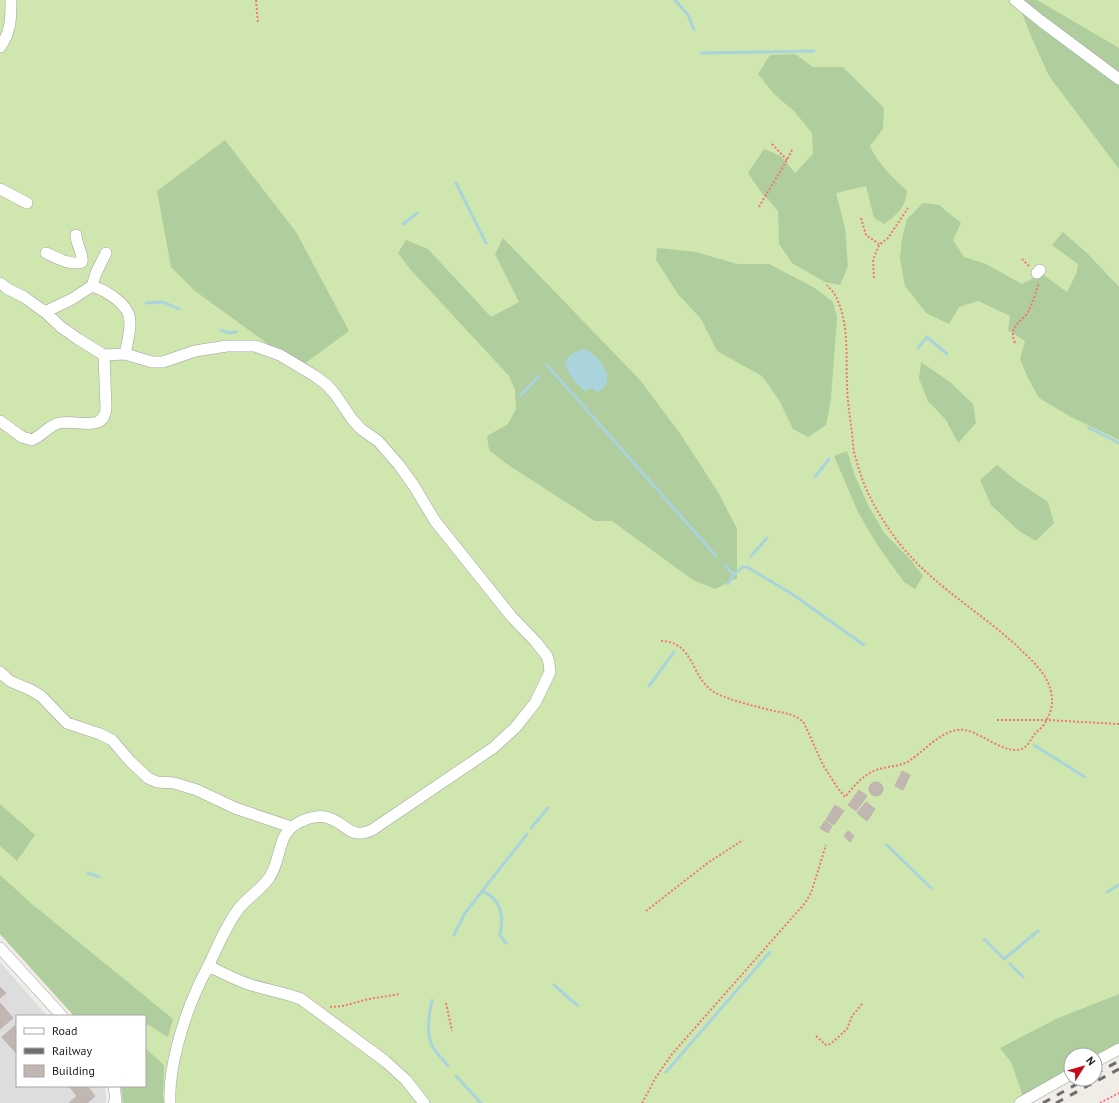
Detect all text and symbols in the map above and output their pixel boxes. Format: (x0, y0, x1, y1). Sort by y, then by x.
legend (16, 1015, 146, 1087)
text: Road (52, 1023, 77, 1038)
text: Railway (52, 1043, 92, 1058)
north arrow (1063, 1047, 1103, 1087)
text: N (1083, 1054, 1099, 1068)
text: Building (52, 1063, 95, 1078)

